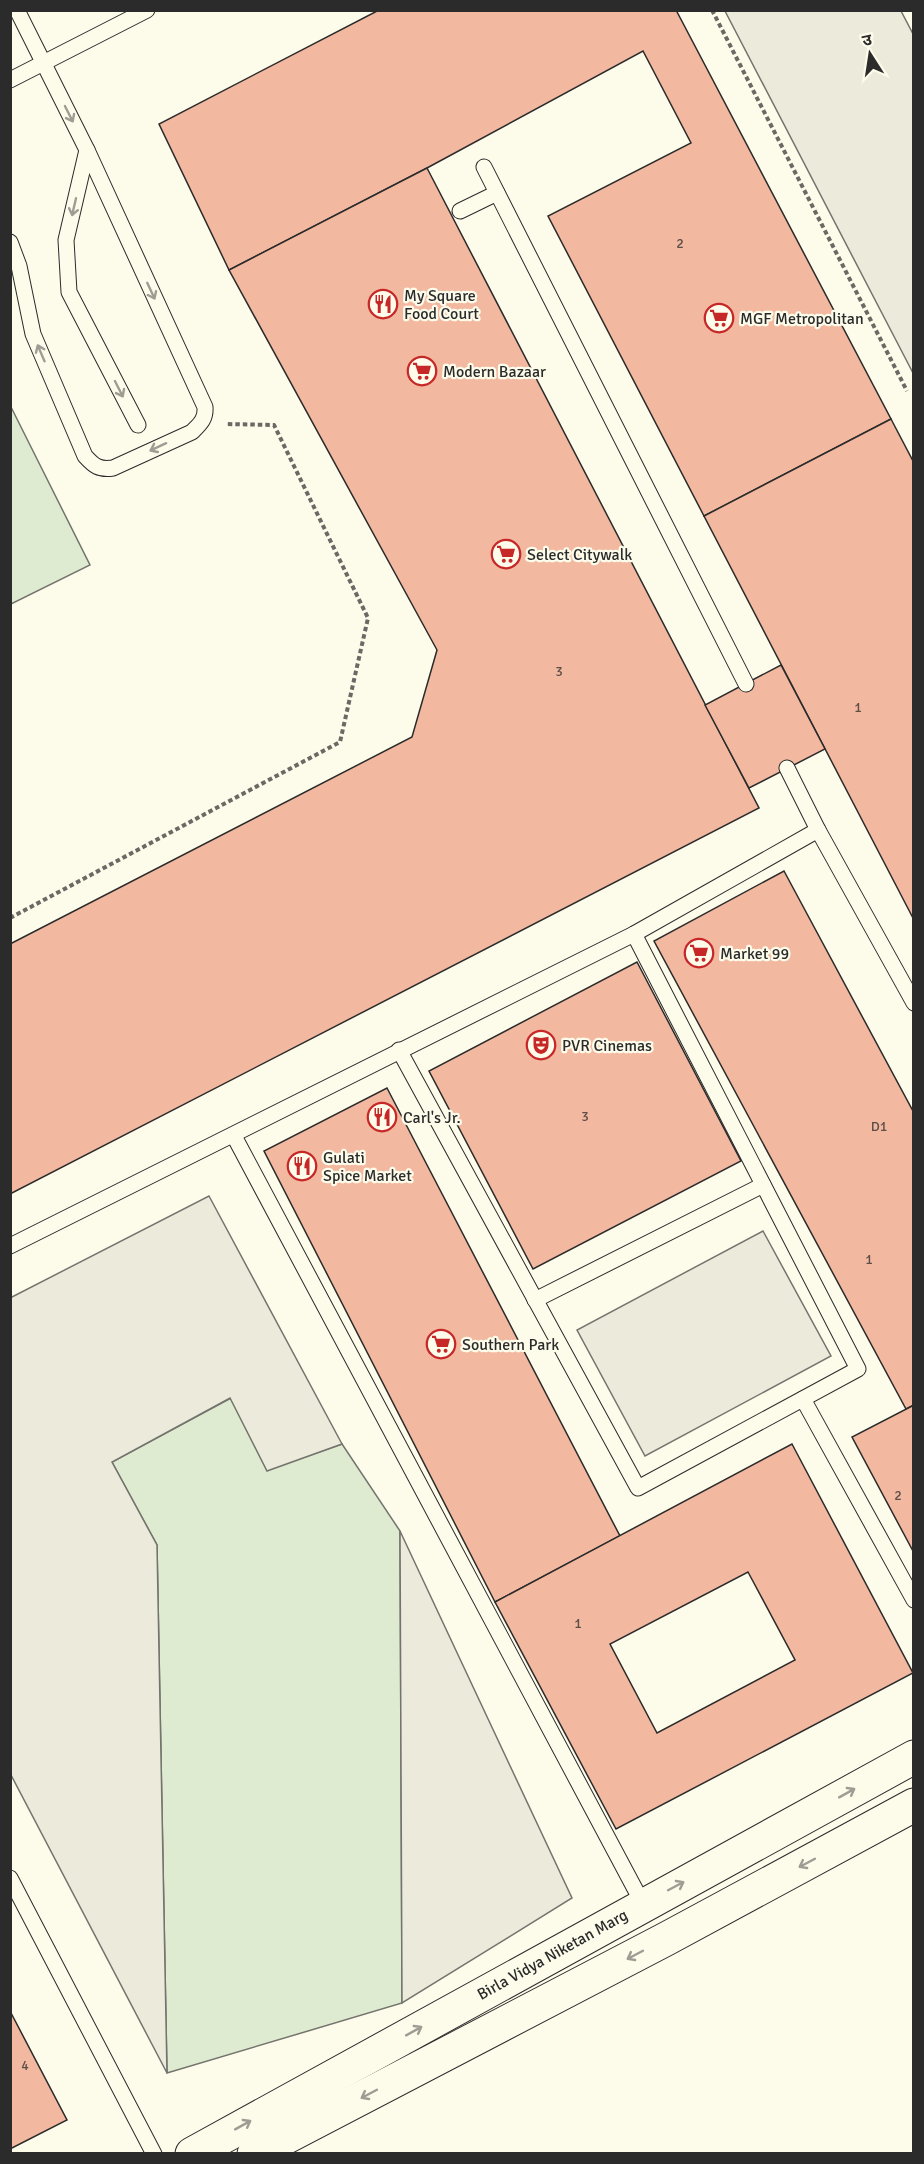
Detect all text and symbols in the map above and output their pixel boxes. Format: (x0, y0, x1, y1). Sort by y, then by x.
north arrow (840, 24, 900, 84)
text: उ (860, 29, 874, 51)
one-way arrow (63, 105, 75, 123)
one-way arrow (67, 197, 79, 216)
house number: 2 (676, 235, 684, 252)
one-way arrow (146, 281, 158, 299)
place label: My Square Food Court (404, 286, 479, 324)
restaurant icon: My Square Food Court (367, 288, 399, 320)
supermarket icon: MGF Metropolitan (703, 302, 735, 334)
place label: MGF Metropolitan (740, 309, 864, 329)
one-way arrow (35, 344, 47, 362)
supermarket icon: Modern Bazaar (406, 355, 438, 387)
place label: Modern Bazaar (443, 362, 546, 382)
one-way arrow (114, 379, 125, 397)
one-way arrow (150, 442, 168, 454)
supermarket icon: Select Citywalk (490, 538, 522, 570)
place label: Select Citywalk (527, 545, 632, 565)
house number: 3 (555, 663, 563, 680)
house number: 1 (854, 699, 862, 716)
supermarket icon: Market 99 (683, 937, 715, 969)
place label: Market 99 (720, 944, 789, 964)
theatre icon: PVR Cinemas (525, 1029, 557, 1061)
place label: PVR Cinemas (562, 1036, 652, 1056)
restaurant icon: Carl's Jr. (366, 1101, 398, 1133)
place label: Carl's Jr. (403, 1108, 461, 1128)
house number: 3 (581, 1108, 589, 1125)
house number: D1 (871, 1118, 887, 1135)
place label: Gulati Spice Market (323, 1148, 412, 1186)
restaurant icon: Gulati Spice Market (286, 1150, 318, 1182)
house number: 1 (865, 1251, 873, 1268)
supermarket icon: Southern Park (425, 1328, 457, 1360)
place label: Southern Park (462, 1335, 559, 1355)
house number: 2 (894, 1487, 902, 1504)
house number: 1 (574, 1615, 582, 1632)
one-way arrow (838, 1787, 856, 1798)
one-way arrow (798, 1858, 816, 1869)
one-way arrow (667, 1880, 684, 1892)
street label: Birla Vidya Niketan Marg (474, 1905, 631, 2005)
one-way arrow (627, 1949, 644, 1961)
one-way arrow (404, 2025, 422, 2036)
house number: 4 (21, 2057, 29, 2074)
one-way arrow (361, 2088, 378, 2100)
one-way arrow (234, 2119, 251, 2131)

